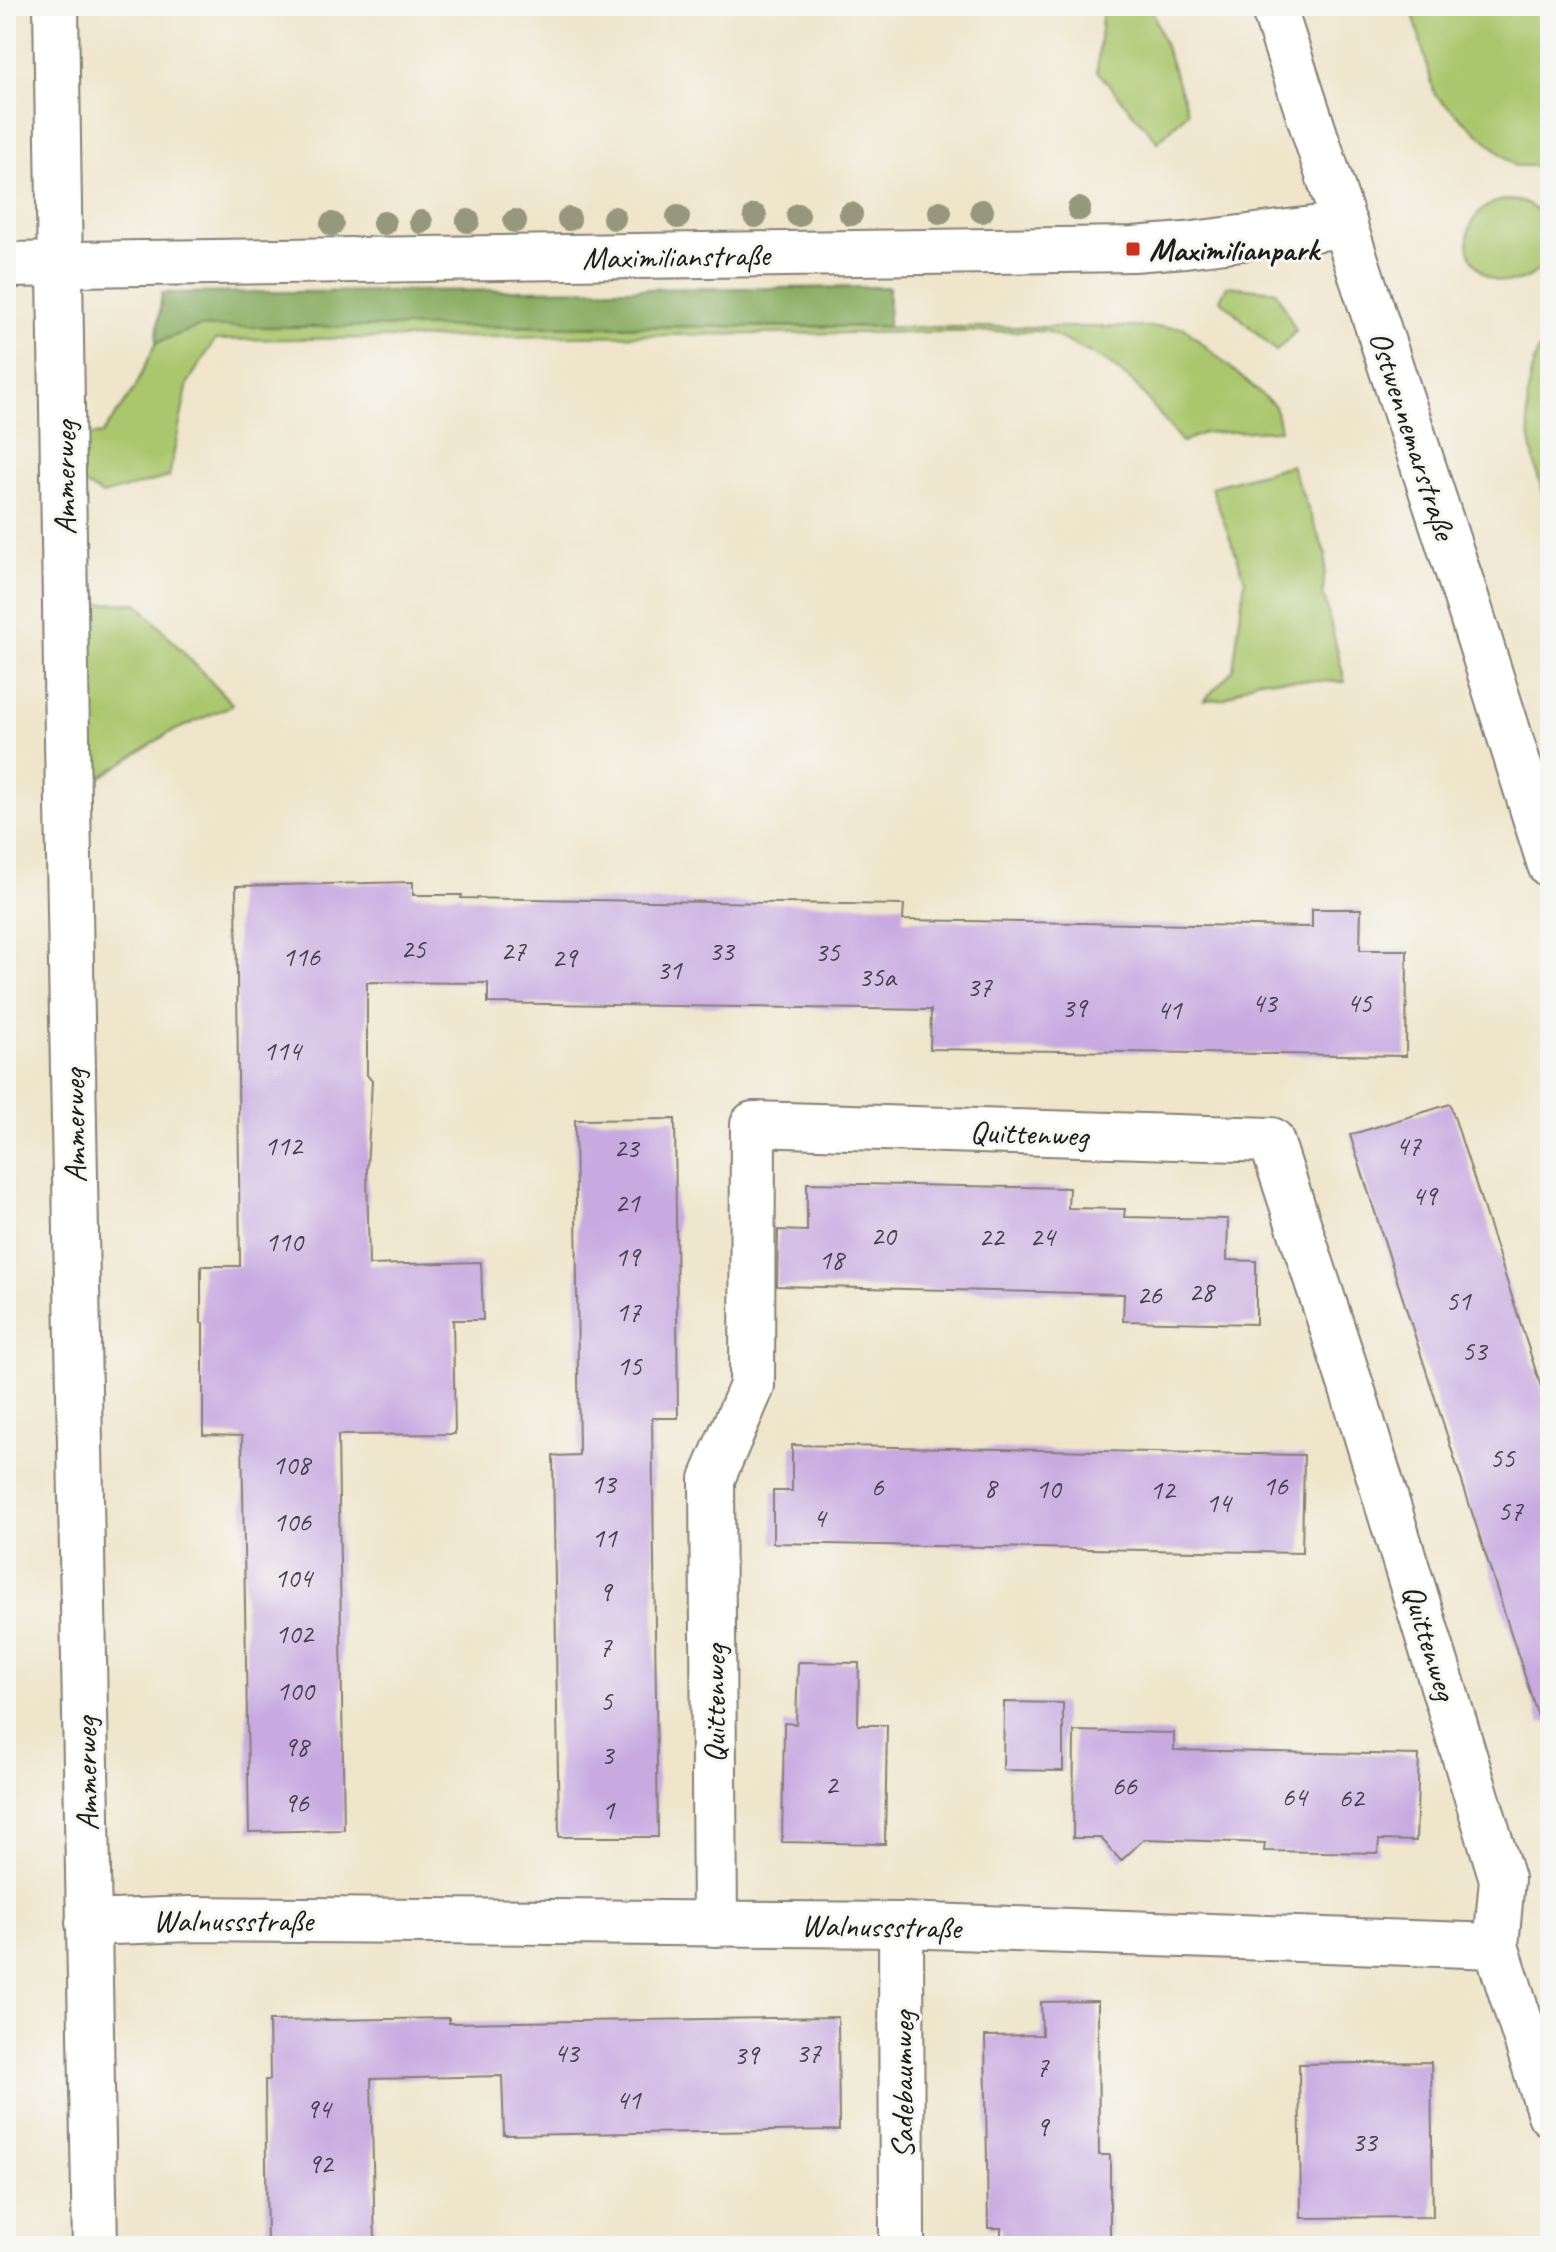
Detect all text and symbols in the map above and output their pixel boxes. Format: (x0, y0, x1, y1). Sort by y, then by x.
place label: Maximilianpark (1149, 229, 1322, 270)
street label: Maximilianstraße (582, 234, 773, 279)
marker: Maximilianpark (1124, 240, 1142, 258)
street label: Ostwennemarstraße (1360, 326, 1466, 547)
street label: Ammerweg (44, 418, 85, 535)
house number: 25 (400, 931, 427, 966)
house number: 27 (500, 933, 527, 968)
house number: 33 (708, 933, 736, 968)
house number: 35 (814, 934, 841, 969)
house number: 116 (282, 939, 321, 974)
house number: 29 (551, 940, 579, 975)
house number: 31 (656, 952, 683, 987)
house number: 35a (858, 959, 897, 994)
house number: 37 (966, 969, 993, 1004)
house number: 43 (1251, 985, 1279, 1020)
house number: 45 (1346, 985, 1373, 1020)
house number: 39 (1061, 990, 1089, 1025)
house number: 41 (1156, 992, 1183, 1027)
house number: 114 (263, 1033, 303, 1068)
street label: Ammerweg (53, 1066, 96, 1183)
street label: Quittenweg (969, 1111, 1091, 1156)
house number: 112 (264, 1128, 304, 1163)
house number: 47 (1395, 1128, 1422, 1163)
house number: 23 (613, 1130, 641, 1165)
house number: 49 (1411, 1178, 1439, 1213)
house number: 21 (614, 1185, 641, 1220)
house number: 20 (870, 1218, 898, 1253)
house number: 22 (978, 1219, 1006, 1254)
house number: 24 (1029, 1219, 1057, 1254)
house number: 110 (265, 1224, 305, 1259)
house number: 19 (614, 1239, 642, 1274)
house number: 18 (818, 1242, 846, 1277)
house number: 28 (1188, 1274, 1216, 1309)
house number: 26 (1136, 1277, 1163, 1312)
house number: 51 (1445, 1283, 1472, 1318)
house number: 17 (615, 1294, 642, 1329)
house number: 53 (1461, 1333, 1489, 1368)
house number: 15 (616, 1348, 643, 1383)
house number: 55 (1489, 1440, 1516, 1475)
house number: 108 (272, 1447, 312, 1482)
house number: 13 (590, 1466, 618, 1501)
house number: 16 (1262, 1468, 1289, 1503)
house number: 6 (871, 1469, 885, 1504)
house number: 8 (984, 1470, 999, 1505)
house number: 10 (1035, 1471, 1063, 1506)
house number: 12 (1149, 1472, 1177, 1507)
house number: 14 (1205, 1485, 1233, 1520)
house number: 57 (1497, 1493, 1524, 1528)
house number: 4 (813, 1500, 828, 1535)
house number: 106 (273, 1504, 312, 1539)
house number: 11 (591, 1520, 618, 1555)
house number: 104 (274, 1560, 314, 1595)
house number: 9 (599, 1574, 614, 1609)
street label: Quittenweg (1393, 1580, 1467, 1707)
house number: 102 (275, 1616, 315, 1651)
house number: 7 (599, 1629, 613, 1664)
street label: Quittenweg (694, 1642, 735, 1763)
house number: 100 (276, 1673, 316, 1708)
house number: 5 (600, 1683, 614, 1718)
street label: Ammerweg (65, 1714, 108, 1831)
house number: 98 (283, 1729, 311, 1764)
house number: 3 (601, 1737, 616, 1772)
house number: 2 (825, 1767, 840, 1802)
house number: 66 (1111, 1768, 1138, 1803)
house number: 64 (1281, 1779, 1309, 1814)
house number: 62 (1338, 1780, 1366, 1815)
house number: 96 (283, 1785, 310, 1820)
house number: 1 (602, 1792, 616, 1827)
street label: Walnussstraße (153, 1900, 315, 1941)
street label: Walnussstraße (801, 1905, 964, 1948)
street label: Sadebaumweg (882, 2009, 923, 2159)
house number: 43 (553, 2035, 581, 2070)
house number: 37 (795, 2035, 822, 2070)
house number: 39 (733, 2037, 761, 2072)
house number: 7 (1036, 2049, 1050, 2084)
house number: 41 (615, 2082, 642, 2117)
house number: 94 (305, 2091, 333, 2126)
house number: 9 (1036, 2109, 1051, 2144)
house number: 33 (1351, 2124, 1379, 2159)
house number: 92 (307, 2146, 335, 2181)

